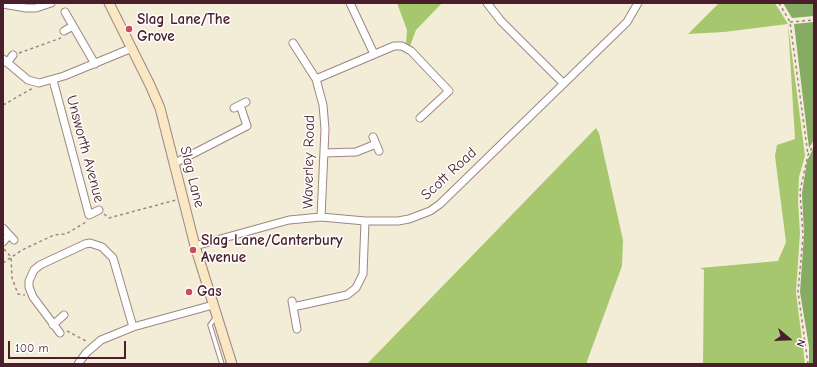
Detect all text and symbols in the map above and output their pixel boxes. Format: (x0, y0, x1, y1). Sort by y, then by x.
place label: Slag Lane/The Grove (137, 11, 230, 46)
marker: Slag Lane/The Grove (124, 24, 134, 34)
street label: Unsworth Avenue (62, 93, 108, 205)
street label: Waverley Road (299, 115, 319, 209)
street label: Slag Lane (176, 144, 208, 210)
street label: Scott Road (418, 144, 480, 204)
place label: Slag Lane/Canterbury Avenue (201, 232, 343, 267)
marker: Slag Lane/Canterbury Avenue (188, 245, 198, 255)
place label: Gas (197, 283, 222, 301)
marker: Gas (184, 287, 194, 297)
north arrow (769, 319, 809, 359)
scale bar (10, 333, 128, 359)
text: N (794, 338, 808, 349)
text: 100 m (15, 341, 48, 355)

